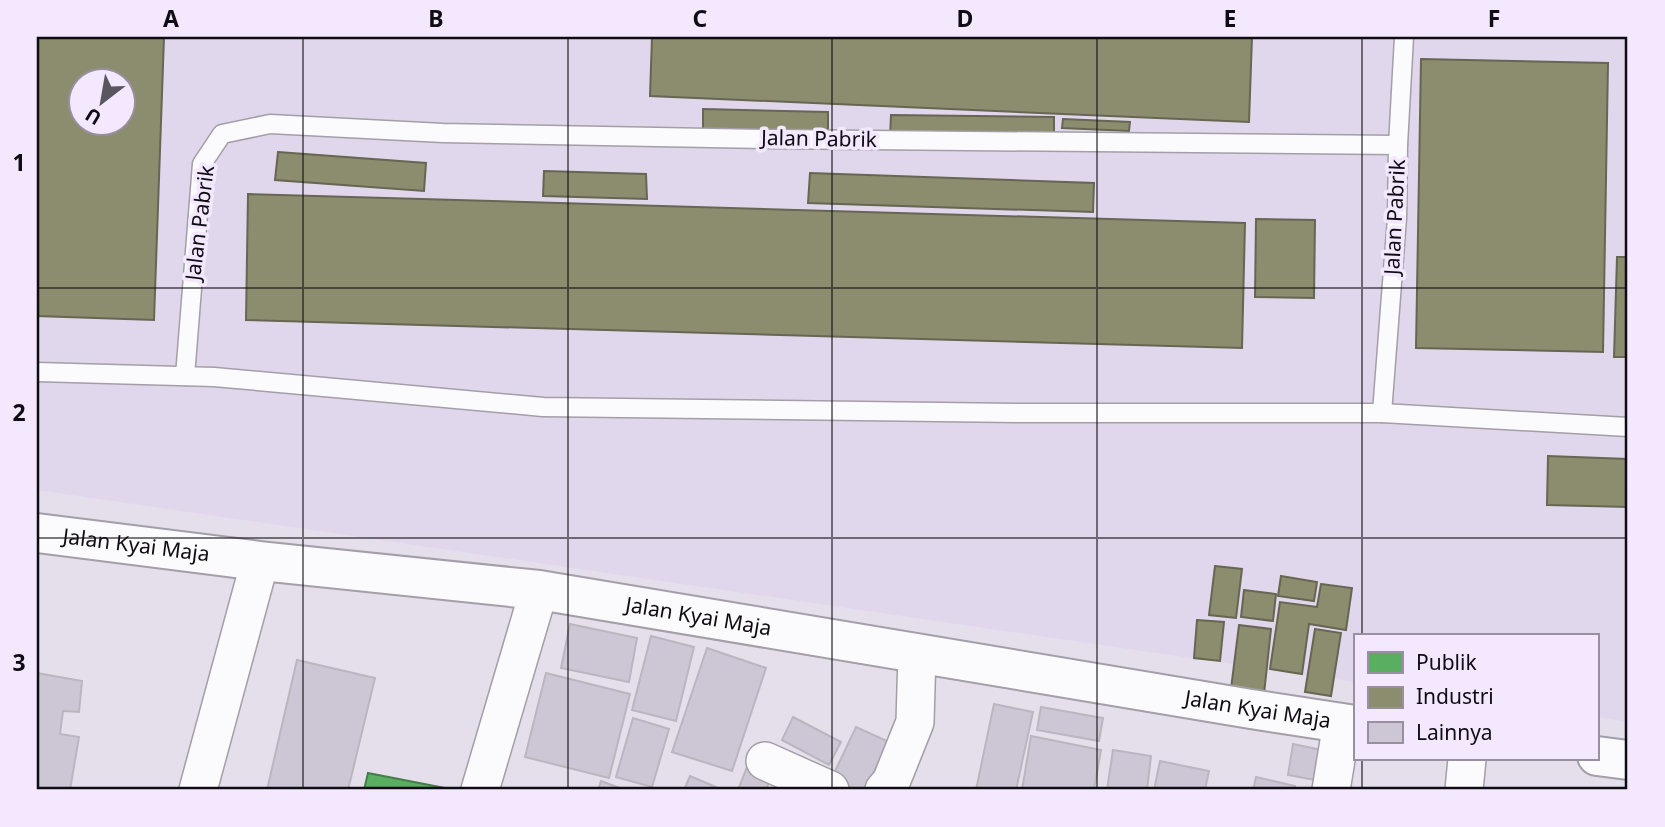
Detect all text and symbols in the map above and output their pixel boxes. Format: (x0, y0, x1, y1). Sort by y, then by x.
text: A (163, 2, 179, 34)
text: B (428, 2, 444, 34)
text: C (693, 2, 708, 34)
text: D (957, 2, 973, 34)
text: E (1224, 2, 1236, 34)
text: F (1488, 2, 1500, 34)
north arrow (66, 66, 136, 136)
text: U (80, 102, 106, 131)
street label: Jalan Pabrik (759, 123, 878, 153)
text: 1 (12, 146, 26, 178)
street label: Jalan Pabrik (1377, 158, 1411, 278)
street label: Jalan Pabrik (178, 163, 220, 284)
text: 2 (12, 396, 26, 428)
street label: Jalan Kyai Maja (59, 521, 211, 568)
street label: Jalan Kyai Maja (622, 589, 774, 642)
legend (1354, 634, 1598, 760)
text: 3 (12, 646, 26, 678)
text: Publik (1416, 648, 1477, 676)
text: Industri (1416, 682, 1494, 710)
street label: Jalan Kyai Maja (1181, 683, 1333, 734)
text: Lainnya (1416, 718, 1493, 746)

